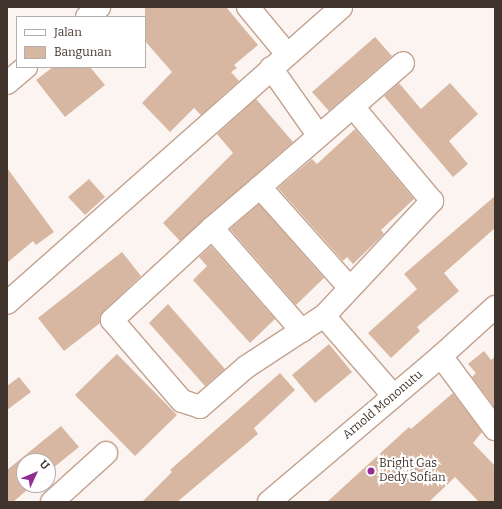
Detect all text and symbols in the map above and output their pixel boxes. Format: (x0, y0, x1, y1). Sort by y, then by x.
legend (16, 16, 146, 68)
text: Jalan (54, 25, 82, 39)
text: Bangunan (54, 45, 112, 59)
street label: Arnold Mononutu (340, 367, 426, 443)
north arrow (16, 453, 56, 493)
place label: Bright Gas Dedy Sofian (379, 457, 446, 485)
text: U (37, 458, 52, 472)
marker: Bright Gas Dedy Sofian (366, 466, 376, 476)

